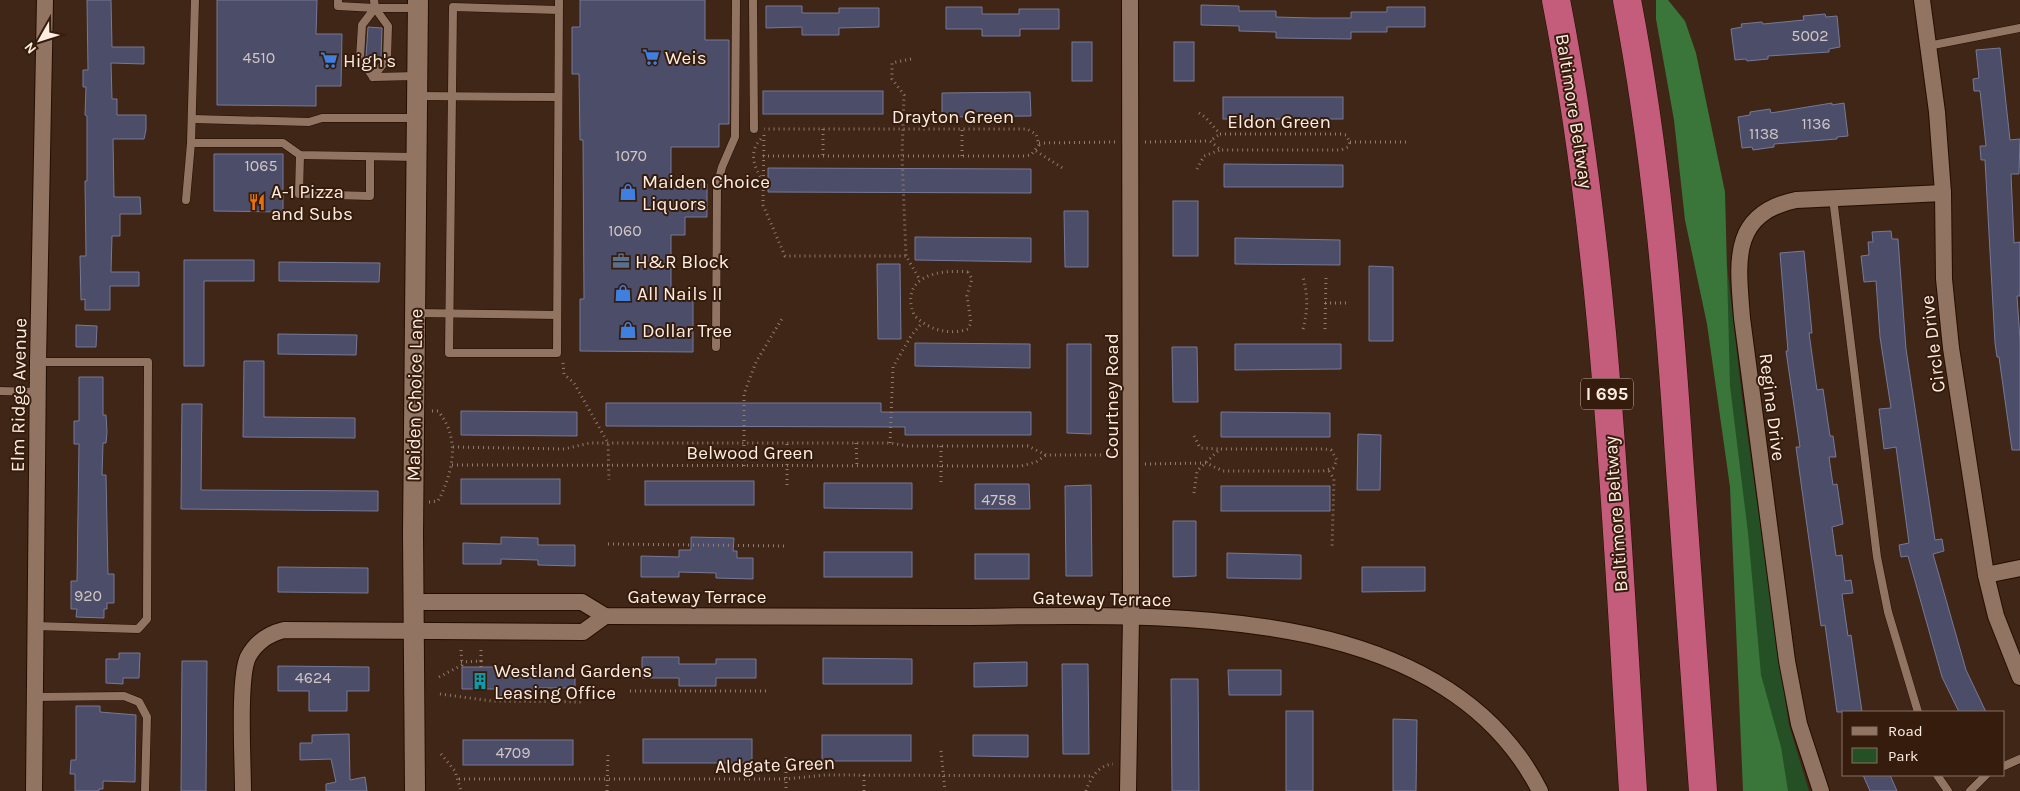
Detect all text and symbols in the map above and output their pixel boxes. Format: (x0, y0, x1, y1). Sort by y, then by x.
north arrow (15, 15, 65, 65)
house number: 5002 (1791, 26, 1829, 45)
street label: Baltimore Beltway (1551, 32, 1597, 190)
text: N (21, 39, 40, 57)
supermarket icon: Weis (641, 47, 661, 67)
place label: Weis (665, 47, 707, 69)
house number: 4510 (243, 48, 275, 67)
supermarket icon: High's (319, 50, 339, 70)
place label: High's (343, 50, 396, 72)
street label: Drayton Green (892, 106, 1014, 128)
street label: Eldon Green (1227, 111, 1331, 133)
house number: 1136 (1801, 114, 1831, 133)
house number: 1138 (1749, 124, 1779, 143)
house number: 1070 (615, 146, 647, 165)
house number: 1065 (245, 156, 277, 175)
place label: Maiden Choice Liquors (642, 171, 770, 215)
place label: A-1 Pizza and Subs (271, 181, 353, 225)
shop icon: Maiden Choice Liquors (618, 182, 638, 202)
restaurant icon: A-1 Pizza and Subs (247, 192, 267, 212)
house number: 1060 (608, 221, 642, 240)
office icon: H&R Block (611, 251, 631, 271)
place label: H&R Block (635, 251, 730, 273)
shop icon: All Nails II (613, 283, 633, 303)
place label: All Nails II (637, 283, 723, 305)
street label: Circle Drive (1916, 294, 1950, 394)
street label: Maiden Choice Lane (402, 308, 428, 482)
street label: Elm Ridge Avenue (7, 318, 31, 472)
shop icon: Dollar Tree (618, 320, 638, 340)
place label: Dollar Tree (642, 320, 732, 342)
street label: Courtney Road (1101, 333, 1123, 459)
street label: Regina Drive (1754, 352, 1790, 462)
road number: I 695 (1581, 378, 1633, 409)
street label: Baltimore Beltway (1600, 435, 1632, 593)
street label: Belwood Green (686, 442, 814, 464)
house number: 4758 (981, 490, 1017, 509)
house number: 920 (74, 586, 102, 605)
street label: Gateway Terrace (628, 586, 766, 608)
street label: Gateway Terrace (1032, 587, 1172, 611)
place label: Westland Gardens Leasing Office (494, 660, 652, 704)
house number: 4624 (295, 668, 331, 687)
building icon: Westland Gardens Leasing Office (470, 671, 490, 691)
legend (1842, 711, 2005, 776)
text: Road (1888, 722, 1923, 740)
house number: 4709 (495, 743, 531, 762)
text: Park (1888, 747, 1918, 765)
street label: Aldgate Green (715, 752, 835, 778)

